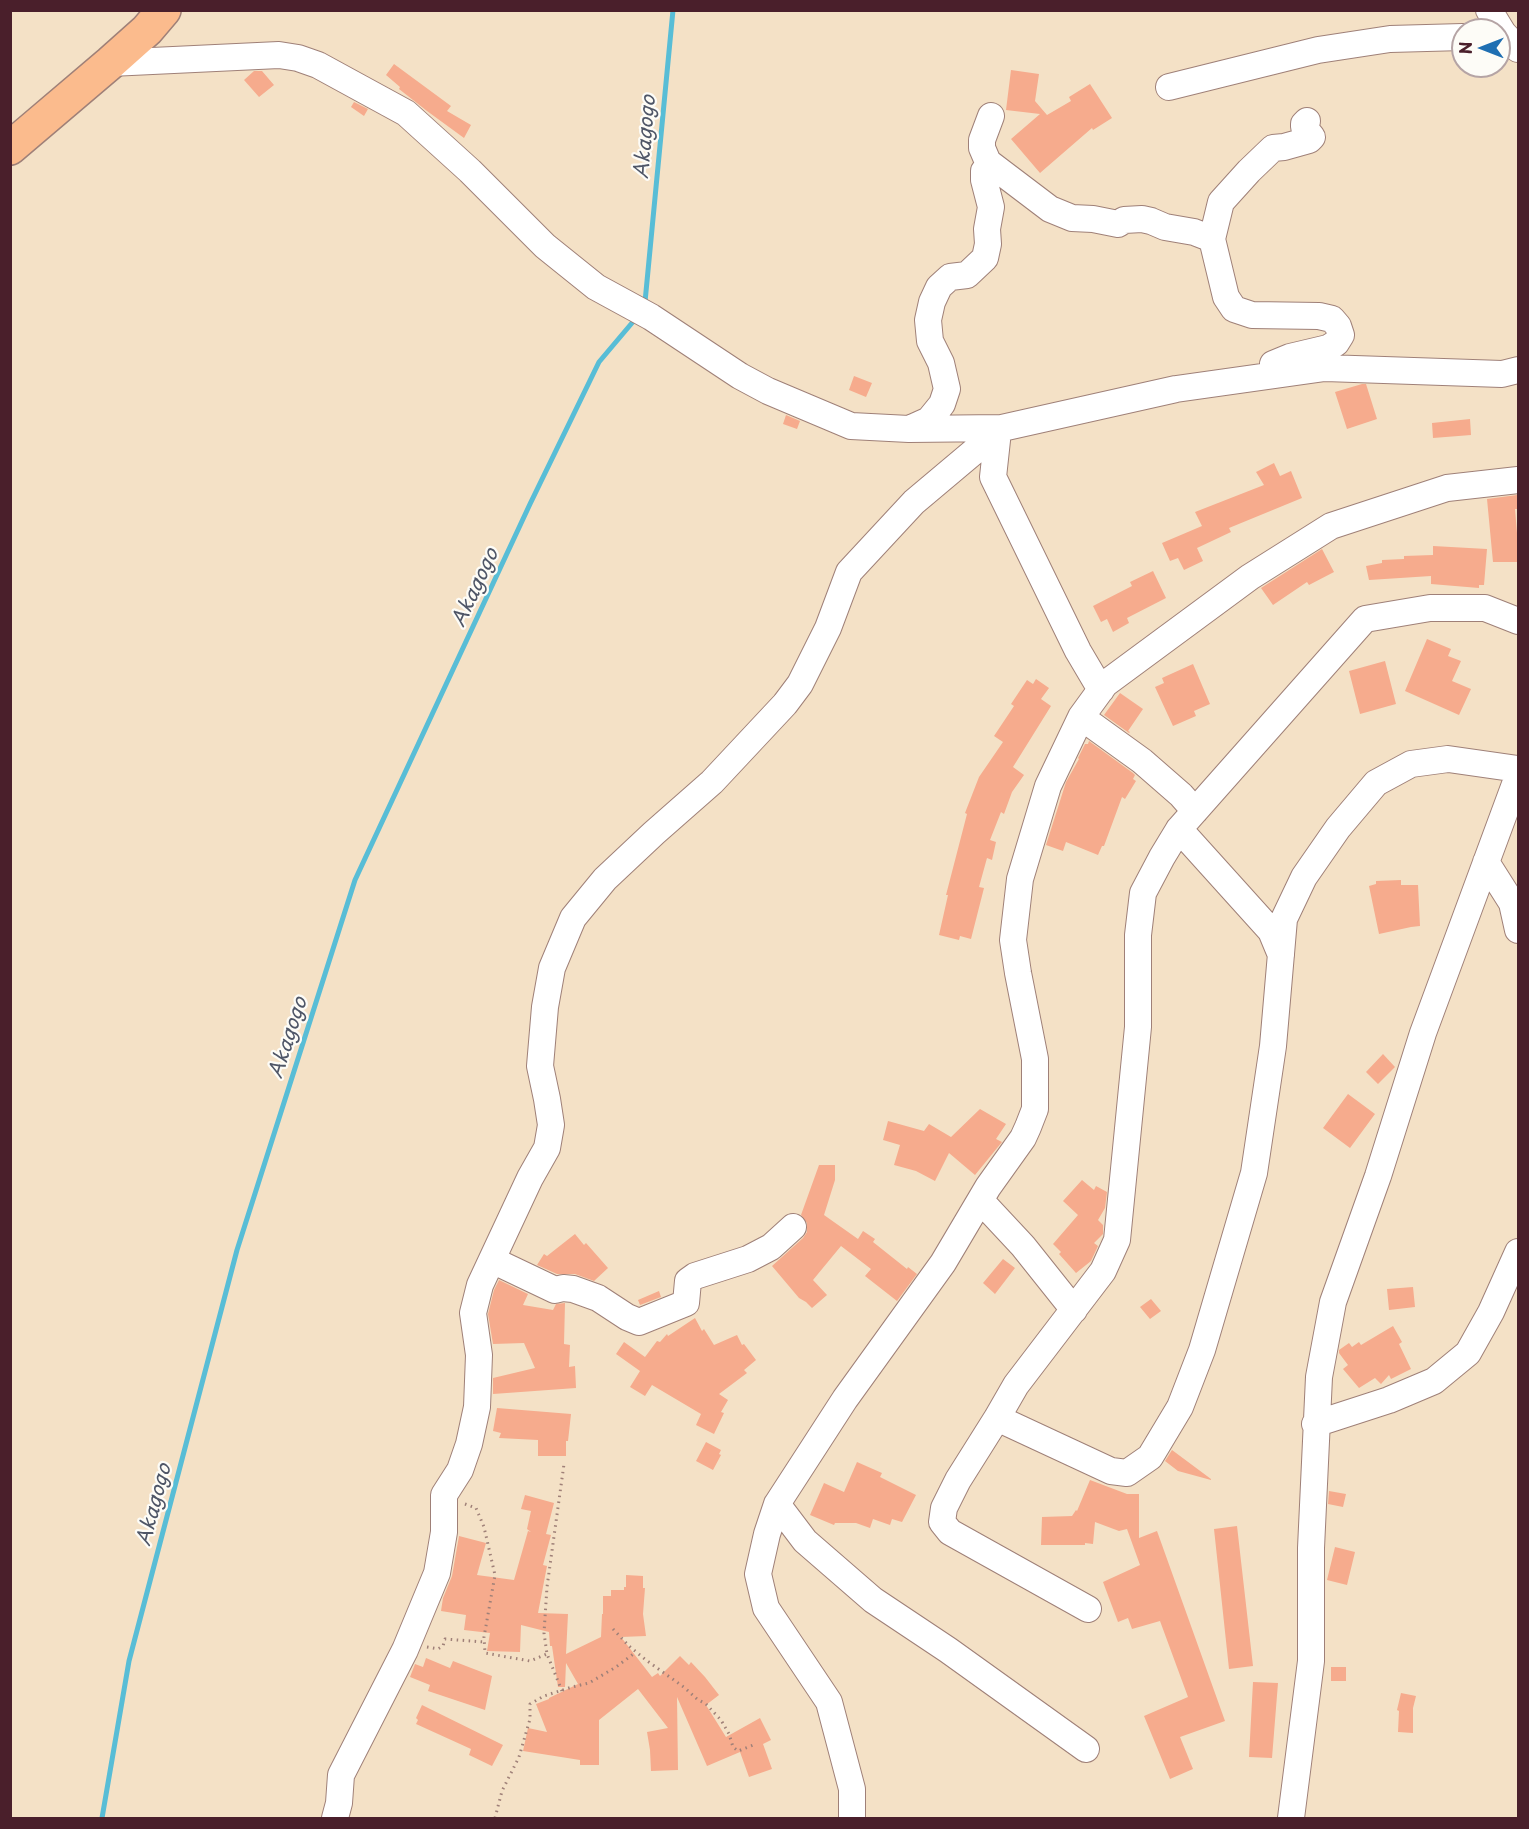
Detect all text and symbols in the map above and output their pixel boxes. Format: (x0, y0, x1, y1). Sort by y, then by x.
north arrow (1451, 18, 1511, 78)
text: N (1453, 42, 1477, 54)
water label: Akagogo (630, 94, 662, 180)
water label: Akagogo (447, 545, 505, 631)
water label: Akagogo (265, 994, 313, 1082)
water label: Akagogo (133, 1461, 177, 1549)

